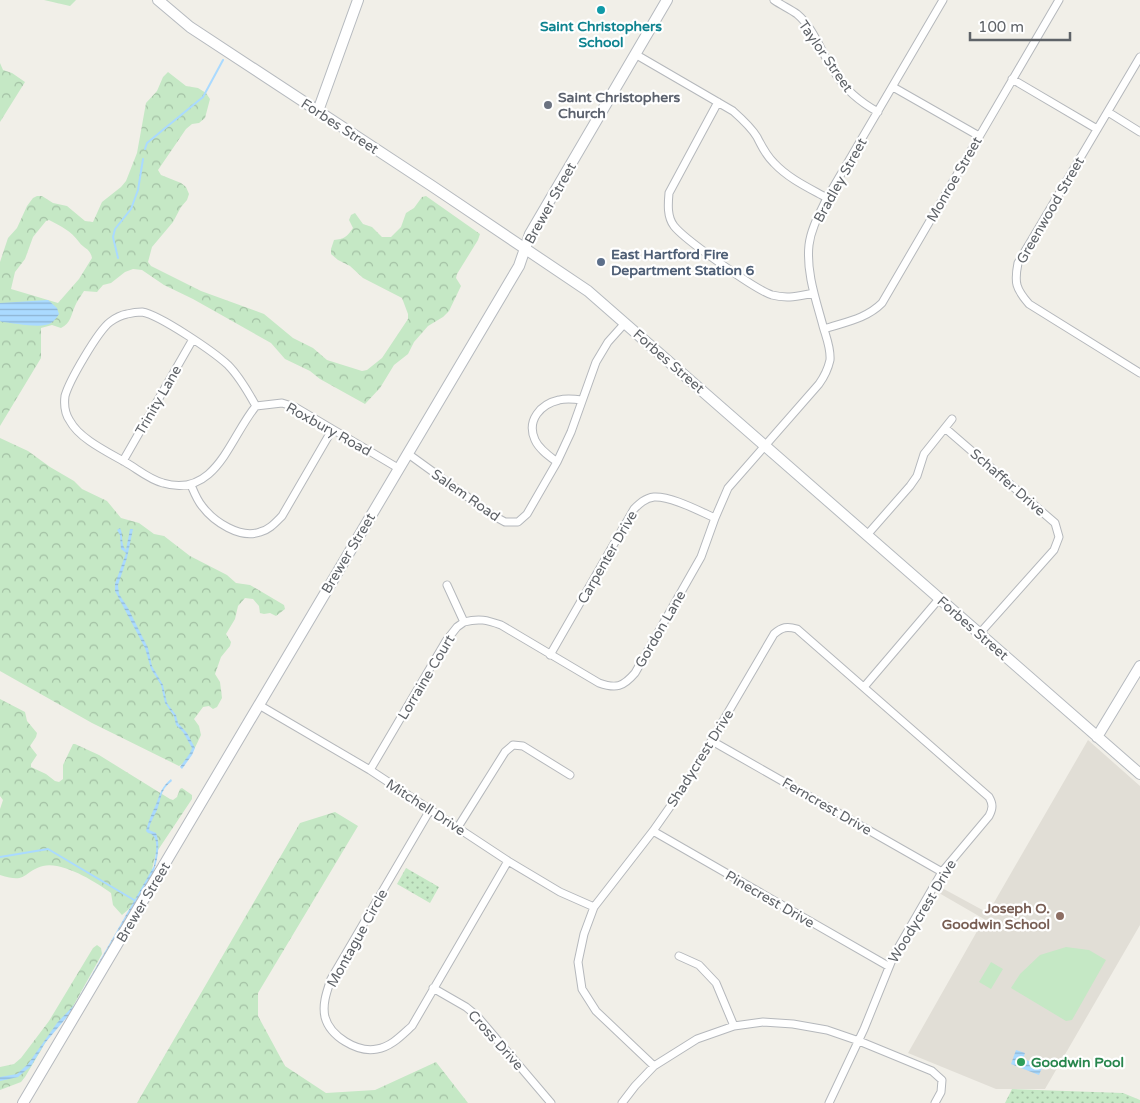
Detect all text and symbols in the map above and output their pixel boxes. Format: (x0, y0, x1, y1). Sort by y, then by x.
marker: Saint Christophers School (595, 4, 607, 16)
scale bar (970, 10, 1070, 42)
street label: Taylor Street (795, 17, 857, 96)
place label: Saint Christophers School (540, 18, 662, 51)
text: 100 m (978, 18, 1024, 36)
place label: Saint Christophers Church (558, 89, 680, 122)
street label: Forbes Street (298, 95, 382, 158)
marker: Saint Christophers Church (542, 99, 554, 111)
street label: Monroe Street (923, 133, 986, 225)
street label: Bradley Street (810, 134, 871, 226)
street label: Greenwood Street (1013, 153, 1088, 267)
street label: Brewer Street (521, 159, 580, 247)
place label: East Hartford Fire Department Station 6 (611, 246, 755, 279)
marker: East Hartford Fire Department Station 6 (595, 256, 607, 268)
street label: Forbes Street (630, 326, 708, 397)
street label: Trinity Lane (132, 362, 185, 438)
street label: Roxbury Road (283, 399, 374, 460)
street label: Schaffer Drive (967, 445, 1049, 520)
street label: Salem Road (428, 466, 503, 525)
street label: Carpenter Drive (574, 508, 641, 607)
street label: Brewer Street (318, 510, 379, 596)
street label: Gordon Lane (632, 588, 689, 671)
street label: Forbes Street (934, 593, 1012, 664)
street label: Lorraine Court (394, 631, 459, 723)
street label: Shadycrest Drive (664, 706, 737, 810)
street label: Ferncrest Drive (779, 774, 875, 839)
street label: Mitchell Drive (383, 775, 469, 839)
street label: Woodycrest Drive (885, 856, 960, 966)
street label: Brewer Street (113, 859, 174, 945)
street label: Pinecrest Drive (722, 867, 817, 932)
street label: Montague Circle (323, 886, 391, 990)
place label: Joseph O. Goodwin School (942, 900, 1050, 933)
marker: Joseph O. Goodwin School (1054, 910, 1066, 922)
street label: Cross Drive (464, 1007, 527, 1074)
place label: Goodwin Pool (1031, 1054, 1124, 1071)
marker: Goodwin Pool (1015, 1056, 1027, 1068)

